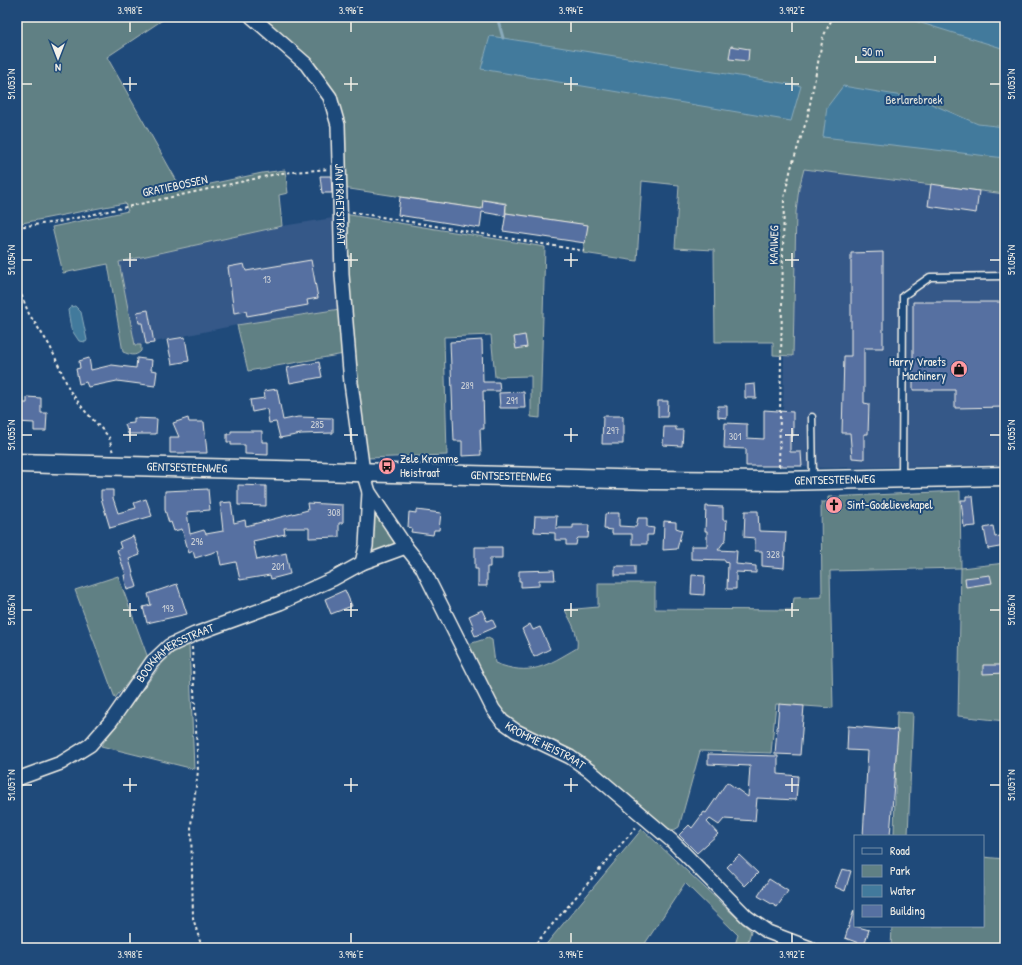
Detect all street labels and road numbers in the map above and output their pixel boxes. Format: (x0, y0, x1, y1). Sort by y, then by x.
street label: JAN PRAETSTRAAT (331, 164, 350, 246)
street label: GRATIEBOSSEN (141, 170, 209, 201)
street label: KAAIWEG (765, 225, 782, 265)
street label: GENTSESTEENWEG (146, 457, 228, 477)
street label: GENTSESTEENWEG (470, 466, 552, 485)
street label: GENTSESTEENWEG (794, 470, 875, 489)
street label: BOOKHAMERSSTRAAT (131, 619, 217, 685)
street label: KROMME HEISTRAAT (502, 717, 589, 773)

